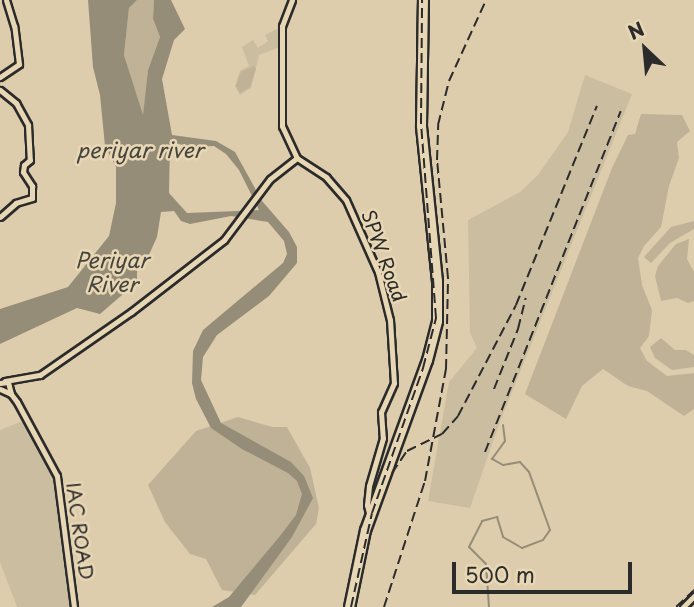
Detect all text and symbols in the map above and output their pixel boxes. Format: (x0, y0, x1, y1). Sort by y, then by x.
north arrow (610, 14, 680, 84)
text: N (623, 14, 649, 46)
water label: periyar river (76, 136, 204, 162)
street label: SPW Road (357, 207, 411, 305)
water label: Periyar River (75, 246, 149, 296)
street label: IAC ROAD (62, 481, 98, 581)
scale bar (456, 548, 636, 592)
text: 500 m (465, 558, 535, 590)

